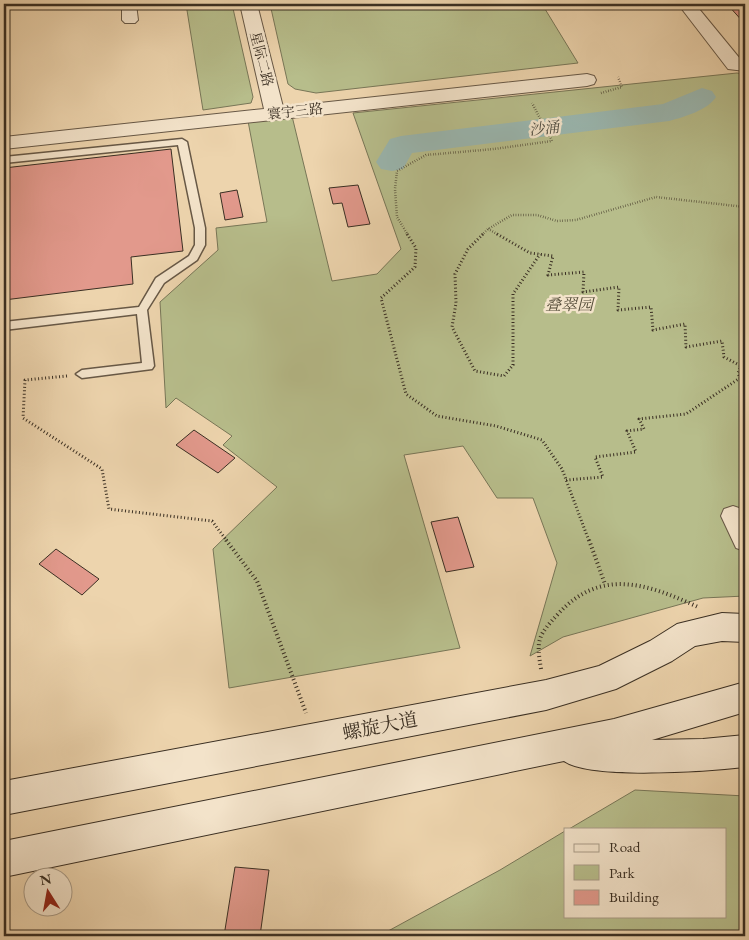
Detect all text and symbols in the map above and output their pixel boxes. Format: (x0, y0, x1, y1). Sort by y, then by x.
street label: 星际二路 (246, 30, 278, 88)
street label: 寰宇三路 (266, 99, 324, 123)
water label: 沙涌 (528, 116, 562, 139)
park label: 叠翠园 (545, 294, 596, 315)
street label: 螺旋大道 (340, 706, 420, 746)
legend (564, 828, 726, 918)
text: Road (609, 837, 641, 856)
text: Park (609, 863, 636, 882)
north arrow (22, 868, 72, 918)
text: N (38, 869, 53, 889)
text: Building (609, 887, 659, 906)

